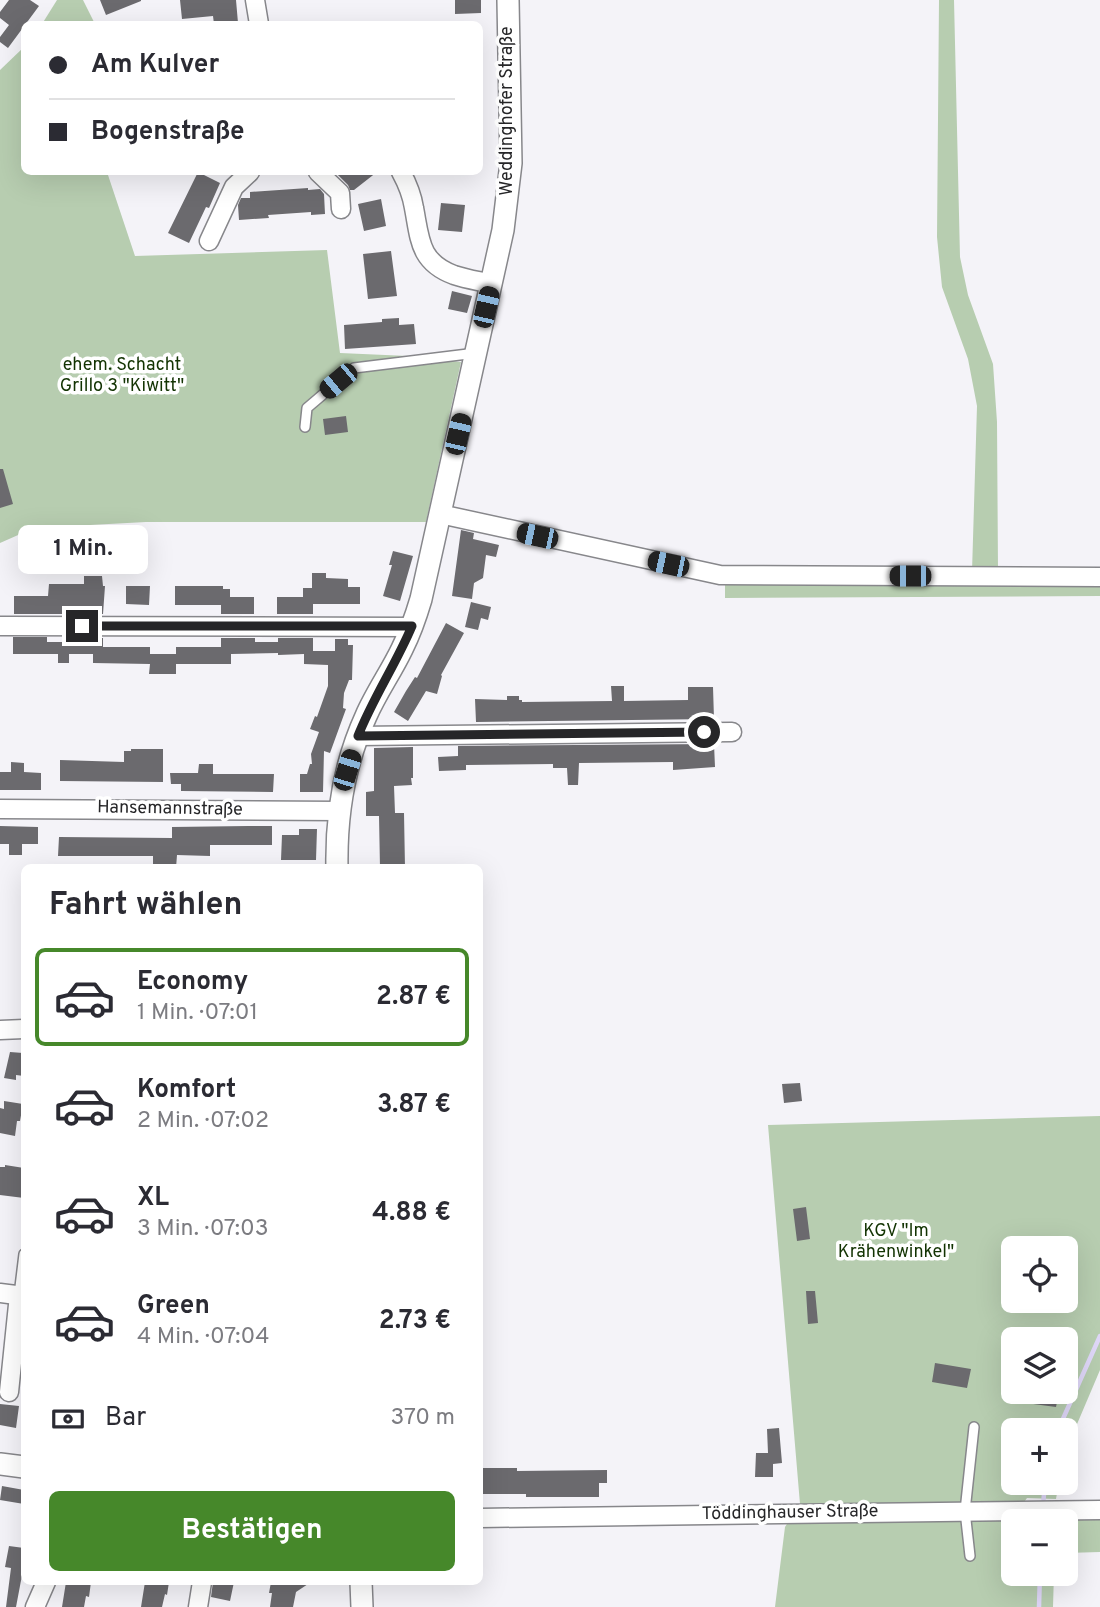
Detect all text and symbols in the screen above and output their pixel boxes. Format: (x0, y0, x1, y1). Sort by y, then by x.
street label: Weddinghofer Straße (496, 26, 519, 196)
text: Am Kulver (91, 49, 219, 82)
text: Bogenstraße (91, 116, 245, 149)
car (472, 284, 501, 330)
park label: ehem. Schacht Grillo 3 "Kiwitt" (60, 354, 184, 398)
car (316, 359, 361, 403)
car (444, 411, 473, 457)
car (515, 521, 560, 551)
callout: 1 Min. (17, 524, 147, 574)
text: 1 Min. (53, 535, 113, 564)
car (646, 549, 691, 579)
car (890, 566, 932, 587)
route end (66, 610, 98, 642)
route start (688, 716, 720, 748)
car (331, 747, 364, 793)
street label: Hansemannstraße (97, 796, 243, 822)
text: Fahrt wählen (49, 886, 242, 926)
icon: car (53, 966, 116, 1029)
text: Economy (137, 966, 248, 999)
text: 2.87 € (376, 981, 451, 1014)
text: 1 Min. · 07:01 (137, 999, 258, 1028)
icon: car (53, 1074, 116, 1137)
text: Komfort (137, 1074, 236, 1107)
text: 3.87 € (377, 1089, 451, 1122)
text: 2 Min. · 07:02 (137, 1107, 269, 1136)
icon: car (53, 1182, 116, 1245)
text: XL (137, 1182, 169, 1215)
text: 4.88 € (372, 1197, 451, 1230)
text: 3 Min. · 07:03 (137, 1215, 269, 1244)
park label: KGV "Im Krähenwinkel" (838, 1220, 954, 1264)
map controls (1001, 1236, 1078, 1586)
button: locate (1001, 1236, 1078, 1313)
icon: car (53, 1290, 116, 1353)
text: Green (137, 1290, 210, 1323)
text: 2.73 € (379, 1305, 451, 1338)
text: 4 Min. · 07:04 (137, 1323, 270, 1352)
button: layers (1001, 1327, 1078, 1404)
icon: cash (49, 1400, 87, 1438)
text: Bar (105, 1402, 146, 1435)
text: 370 m (390, 1404, 455, 1433)
button: + (1001, 1418, 1078, 1495)
button: Bestätigen (49, 1491, 455, 1571)
street label: Töddinghauser Straße (701, 1500, 879, 1526)
button: − (1001, 1509, 1078, 1586)

